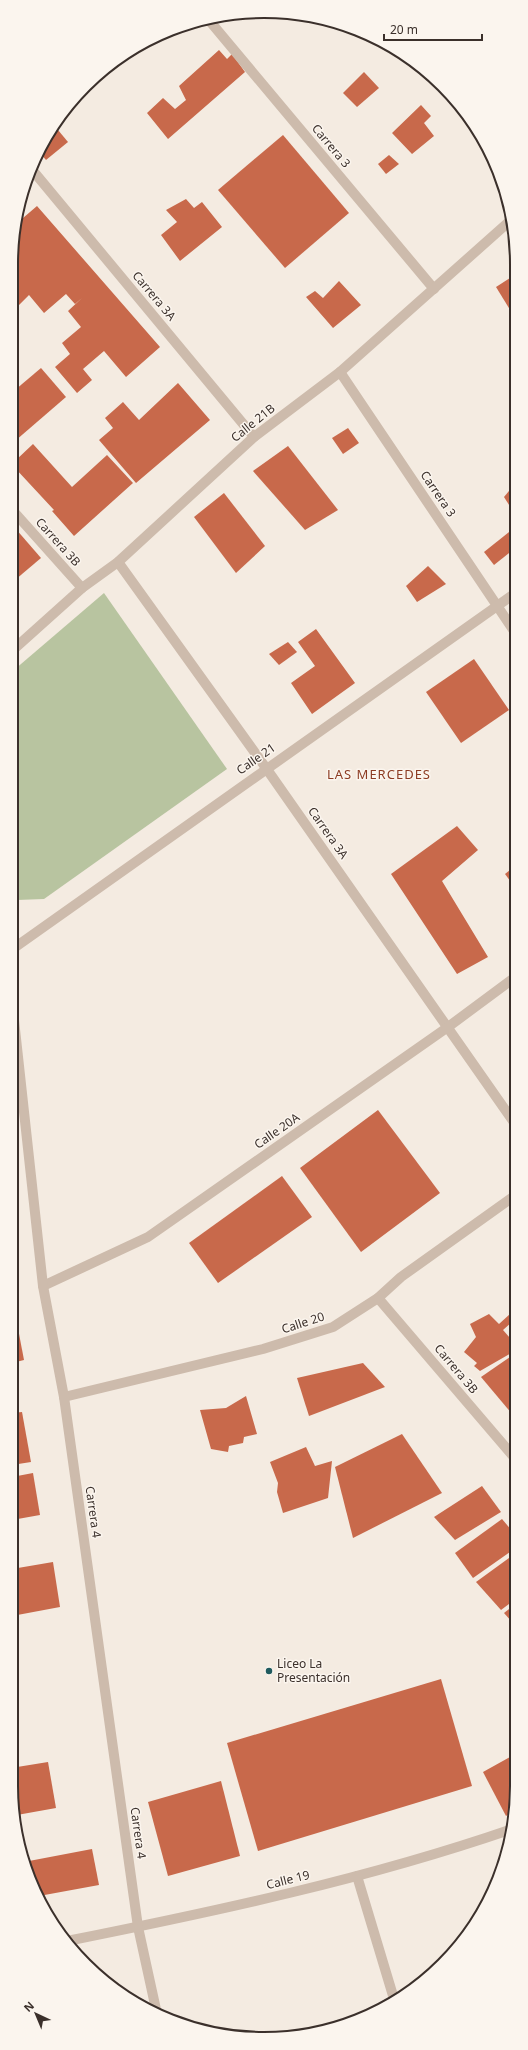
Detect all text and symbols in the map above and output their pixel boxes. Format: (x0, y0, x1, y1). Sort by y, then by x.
scale bar (384, 16, 482, 42)
text: 20 m (390, 21, 418, 38)
street label: Carrera 3 (308, 120, 355, 171)
street label: Carrera 3A (129, 267, 180, 324)
street label: Calle 21B (227, 400, 278, 446)
street label: Carrera 3 (417, 467, 460, 520)
street label: Carrera 3B (32, 514, 85, 570)
street label: Calle 21 (233, 739, 279, 778)
district label: LAS MERCEDES (327, 765, 431, 783)
street label: Carrera 3A (304, 803, 353, 862)
street label: Calle 20A (251, 1109, 303, 1152)
street label: Calle 20 (279, 1308, 327, 1337)
street label: Carrera 3B (431, 1340, 482, 1397)
street label: Carrera 4 (81, 1485, 106, 1539)
place label: Liceo La Presentación (277, 1655, 350, 1686)
marker: Liceo La Presentación (264, 1666, 274, 1676)
street label: Carrera 4 (126, 1806, 151, 1860)
street label: Calle 19 (264, 1866, 311, 1893)
north arrow (16, 1994, 56, 2034)
text: N (20, 1998, 37, 2015)

